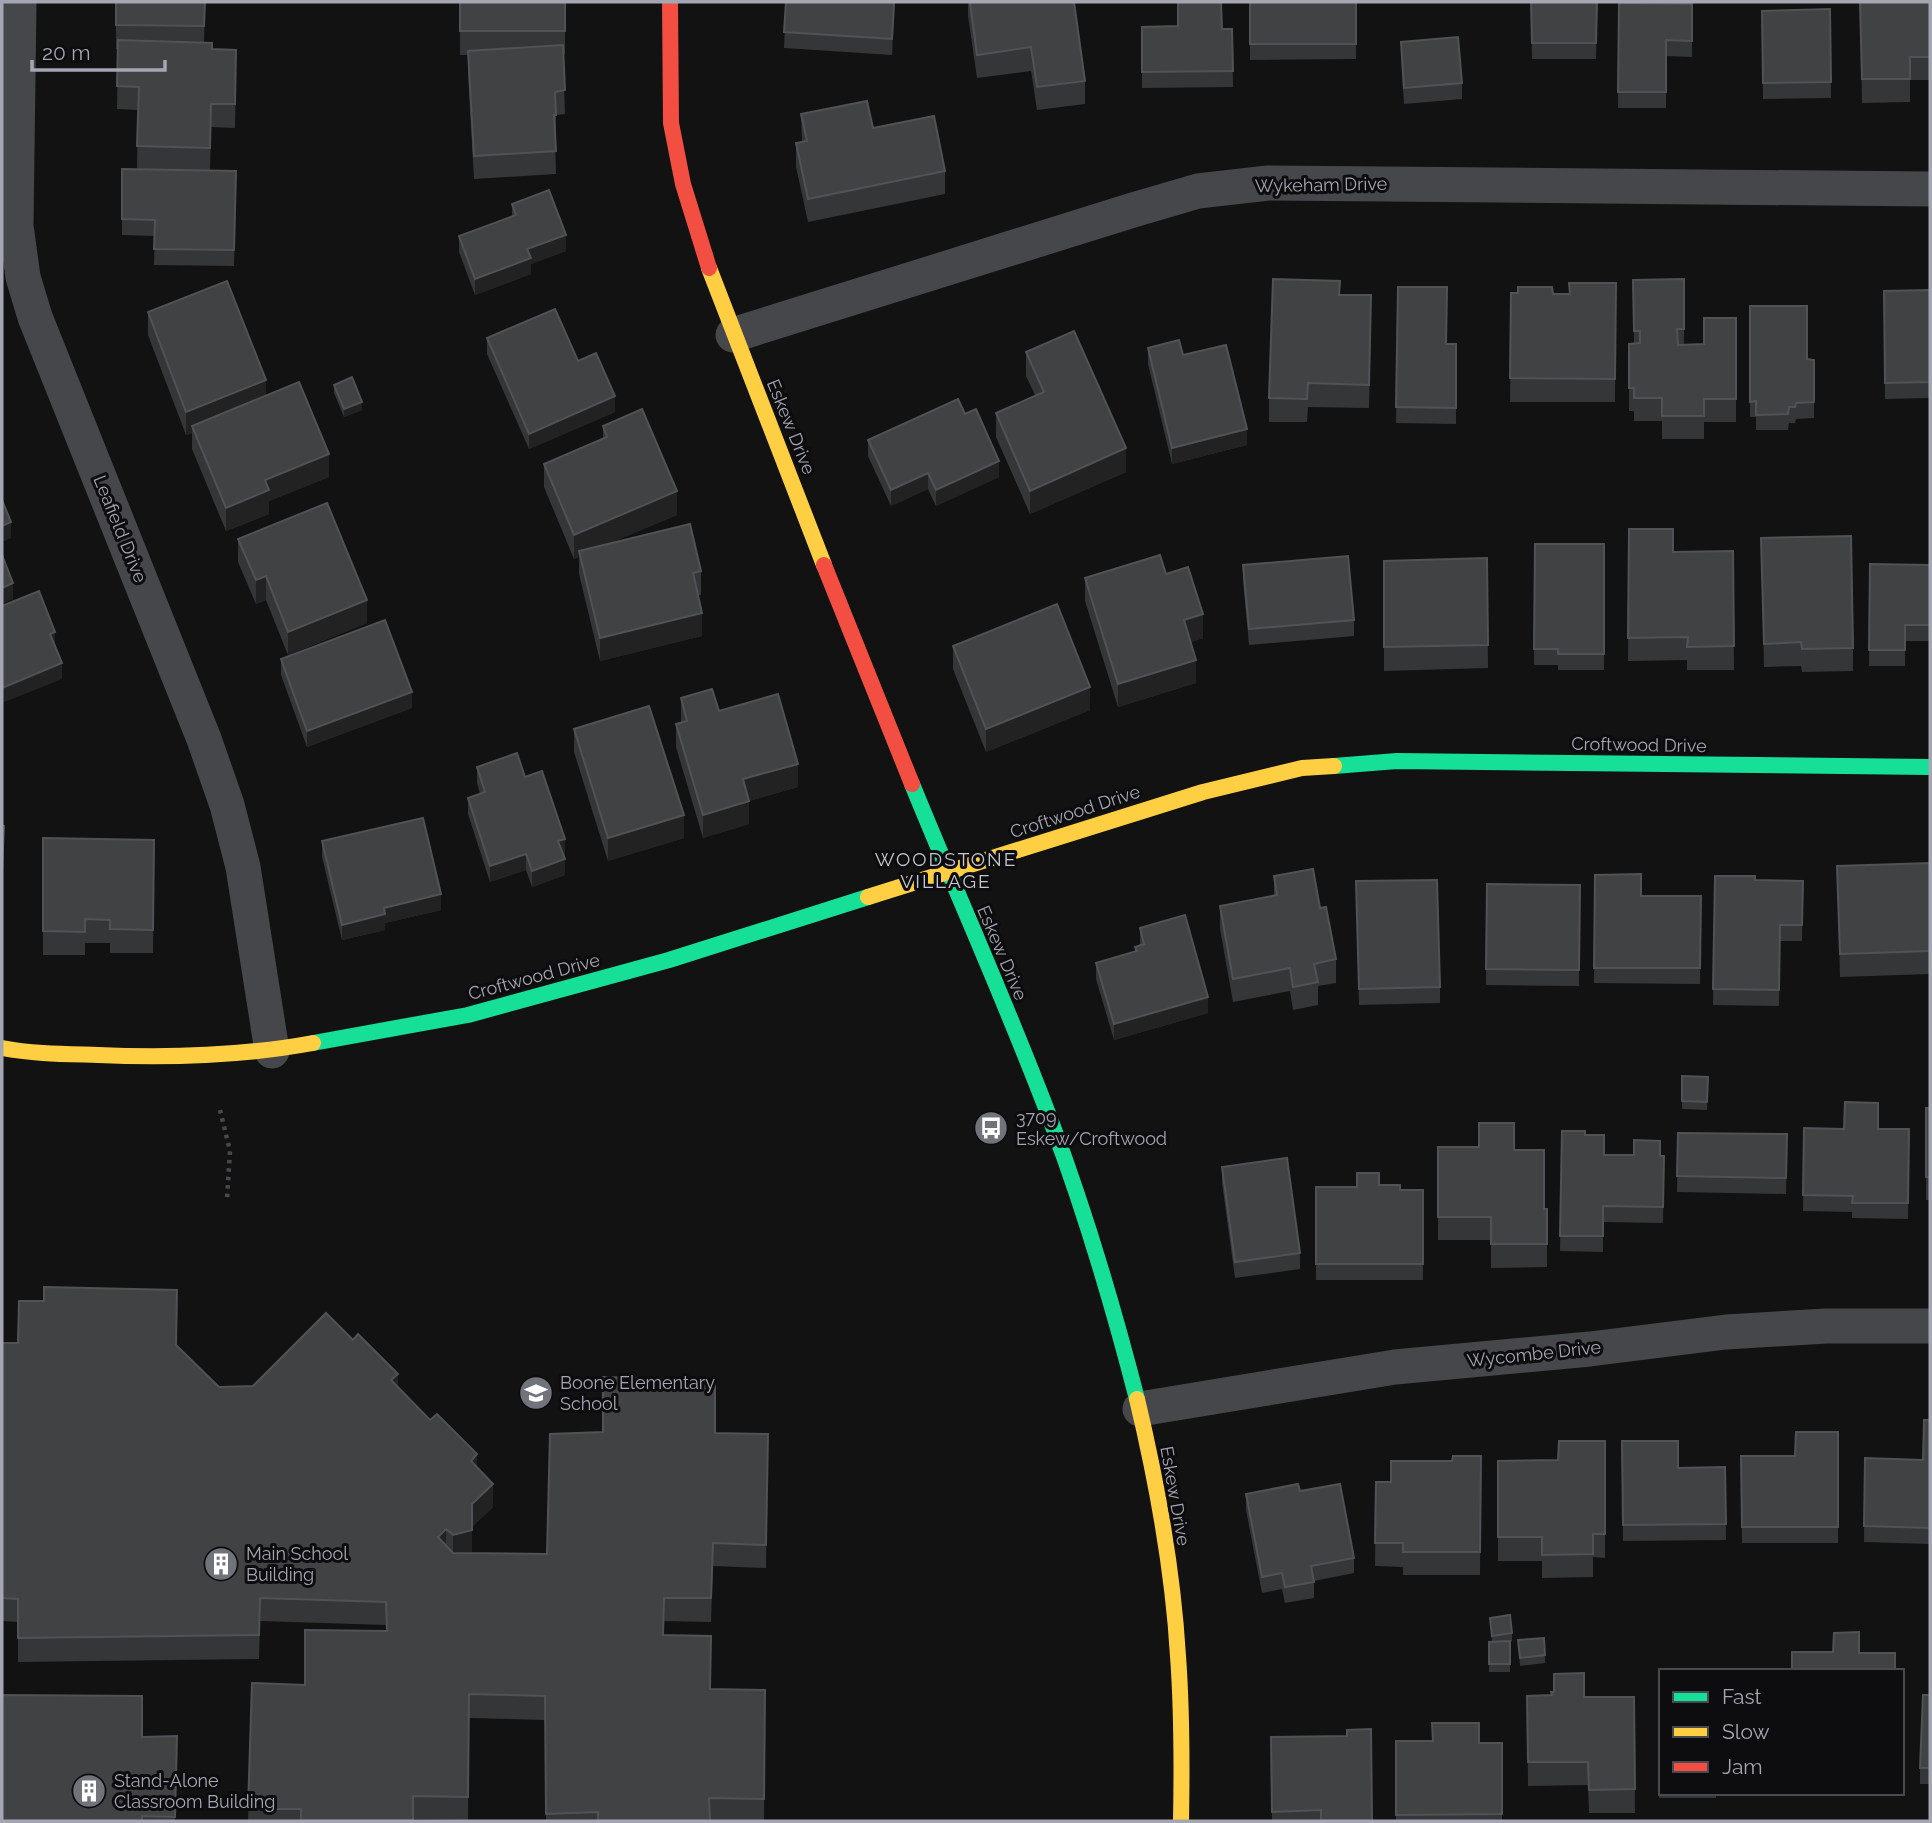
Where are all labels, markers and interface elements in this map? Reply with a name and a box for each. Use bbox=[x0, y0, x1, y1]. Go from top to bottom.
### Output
scale bar bbox=[32, 28, 164, 72]
text: 20 m bbox=[42, 40, 90, 65]
street label: Wykeham Drive bbox=[1255, 173, 1388, 196]
street label: Eskew Drive bbox=[763, 376, 820, 478]
street label: Leafield Drive bbox=[89, 472, 152, 586]
street label: Croftwood Drive bbox=[1571, 733, 1707, 756]
street label: Croftwood Drive bbox=[1007, 780, 1143, 842]
district label: WOODSTONE VILLAGE bbox=[875, 848, 1017, 892]
street label: Eskew Drive bbox=[973, 902, 1032, 1004]
street label: Croftwood Drive bbox=[466, 949, 602, 1004]
place label: 3709 Eskew/Croftwood bbox=[1016, 1107, 1167, 1149]
bus stop icon: 3709 Eskew/Croftwood bbox=[972, 1109, 1010, 1147]
street label: Wycombe Drive bbox=[1466, 1336, 1602, 1371]
place label: Boone Elementary School bbox=[560, 1372, 715, 1414]
school or university icon: Boone Elementary School bbox=[517, 1374, 555, 1412]
street label: Eskew Drive bbox=[1156, 1445, 1195, 1548]
place label: Main School Building bbox=[246, 1543, 348, 1585]
building icon: Main School Building bbox=[202, 1545, 240, 1583]
legend bbox=[1659, 1669, 1904, 1795]
text: Fast bbox=[1722, 1684, 1762, 1709]
text: Slow bbox=[1722, 1719, 1770, 1744]
text: Jam bbox=[1722, 1754, 1763, 1779]
place label: Stand-Alone Classroom Building bbox=[114, 1770, 275, 1812]
building icon: Stand-Alone Classroom Building bbox=[70, 1772, 108, 1810]

